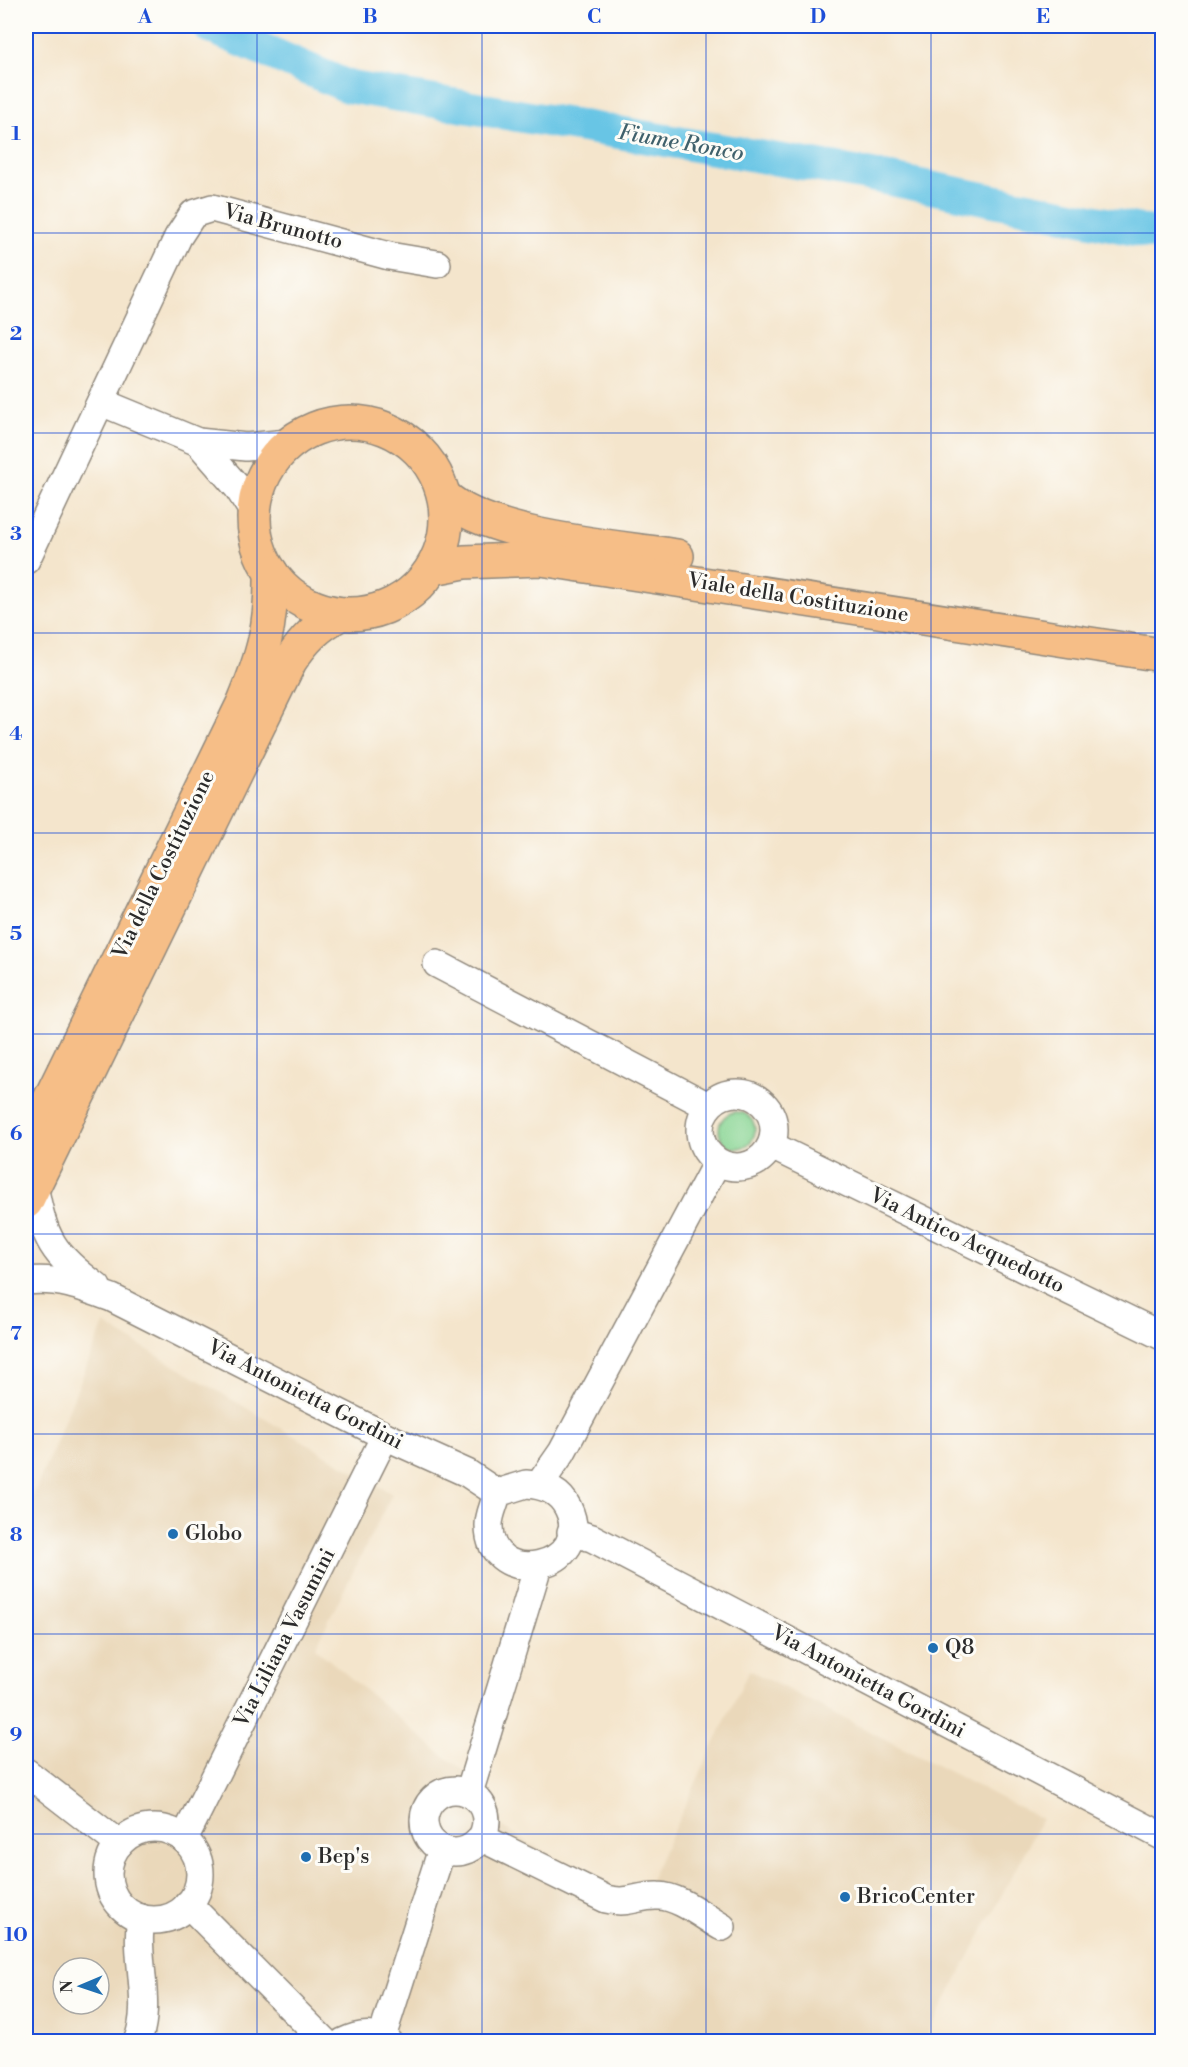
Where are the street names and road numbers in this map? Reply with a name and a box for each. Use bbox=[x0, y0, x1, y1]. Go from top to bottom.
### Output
street label: Via Brunotto bbox=[219, 198, 346, 255]
street label: Viale della Costituzione bbox=[685, 568, 910, 628]
street label: Via della Costituzione bbox=[107, 766, 221, 964]
street label: Via Antico Acquedotto bbox=[864, 1182, 1069, 1300]
street label: Via Antonietta Gordini bbox=[202, 1334, 407, 1456]
street label: Via Liliana Vasumini bbox=[228, 1544, 341, 1733]
street label: Via Antonietta Gordini bbox=[766, 1619, 970, 1744]

